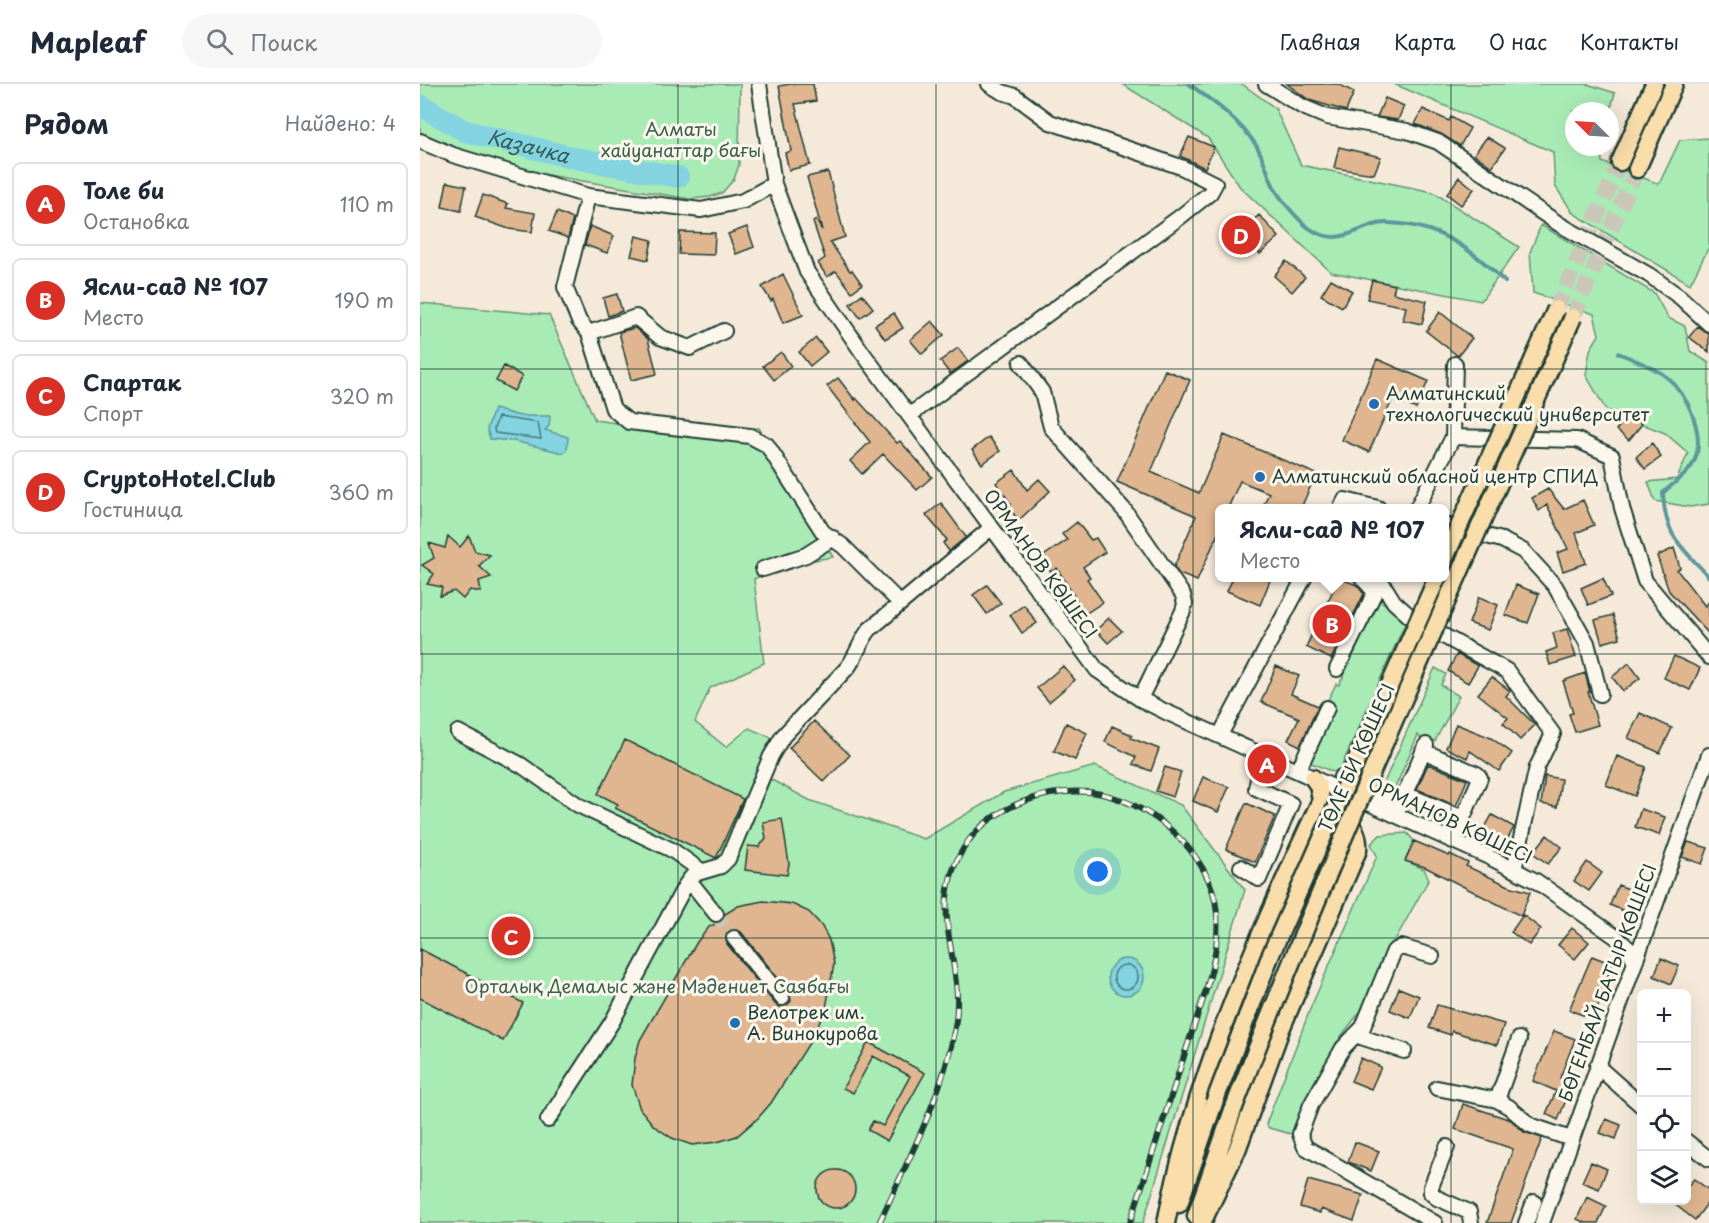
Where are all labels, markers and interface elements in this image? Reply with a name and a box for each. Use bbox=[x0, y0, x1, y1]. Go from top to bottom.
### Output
search box bbox=[182, 14, 602, 68]
text: Mapleaf bbox=[30, 20, 146, 63]
icon: search bbox=[203, 25, 236, 58]
text: Поиск bbox=[251, 25, 317, 58]
text: Главная bbox=[1280, 25, 1361, 57]
text: Карта bbox=[1394, 25, 1456, 57]
text: О нас bbox=[1489, 25, 1547, 57]
text: Контакты bbox=[1580, 25, 1679, 57]
north arrow bbox=[1565, 102, 1619, 156]
text: Рядом bbox=[24, 104, 109, 143]
text: Найдено: 4 bbox=[285, 108, 396, 138]
park label: Алматы хайуанаттар бағы bbox=[601, 115, 761, 163]
water label: Казачка bbox=[484, 121, 574, 171]
text: Толе би bbox=[83, 173, 165, 206]
text: A bbox=[38, 189, 53, 219]
text: 110 m bbox=[340, 189, 394, 219]
text: Остановка bbox=[83, 206, 189, 236]
pin: D bbox=[1222, 212, 1260, 258]
text: Ясли-сад № 107 bbox=[83, 269, 268, 302]
text: B bbox=[39, 285, 52, 315]
text: 190 m bbox=[335, 285, 394, 315]
text: Место bbox=[83, 302, 144, 332]
text: Спартак bbox=[83, 365, 181, 398]
place label: Алматинский технологический университет bbox=[1386, 379, 1650, 427]
text: C bbox=[38, 381, 53, 411]
text: 320 m bbox=[330, 381, 394, 411]
marker: Алматинский технологический университет bbox=[1367, 397, 1381, 411]
text: Спорт bbox=[83, 398, 143, 428]
text: CryptoHotel.Club bbox=[83, 461, 276, 494]
place label: Алматинский обласной центр СПИД bbox=[1272, 462, 1598, 489]
marker: Алматинский обласной центр СПИД bbox=[1253, 470, 1267, 484]
text: D bbox=[38, 477, 53, 507]
text: 360 m bbox=[328, 477, 394, 507]
street label: ОРМАНОВ КӨШЕСІ bbox=[978, 483, 1105, 643]
text: Гостиница bbox=[83, 494, 183, 524]
popup bbox=[1215, 504, 1449, 582]
text: Ясли-сад № 107 bbox=[1240, 512, 1424, 545]
text: Место bbox=[1240, 545, 1300, 575]
pin: B bbox=[1312, 602, 1352, 646]
street label: ТӨЛЕ БИ КӨШЕСІ bbox=[1311, 679, 1400, 836]
pin: A bbox=[1248, 742, 1286, 786]
street label: ОРМАНОВ КӨШЕСІ bbox=[1364, 770, 1537, 870]
your location bbox=[1083, 857, 1112, 886]
street label: БӨГЕНБАЙ БАТЫР КӨШЕСІ bbox=[1551, 860, 1662, 1105]
pin: C bbox=[492, 914, 530, 958]
park label: Орталық Демалыс және Мәдениет Саябағы bbox=[465, 972, 849, 999]
map controls bbox=[1637, 989, 1691, 1205]
button: + bbox=[1637, 989, 1691, 1043]
place label: Велотрек им. А. Винокурова bbox=[747, 998, 879, 1046]
marker: Велотрек им. А. Винокурова bbox=[728, 1016, 742, 1030]
button: − bbox=[1637, 1043, 1691, 1097]
button: locate bbox=[1637, 1097, 1691, 1151]
button: layers bbox=[1637, 1151, 1691, 1205]

